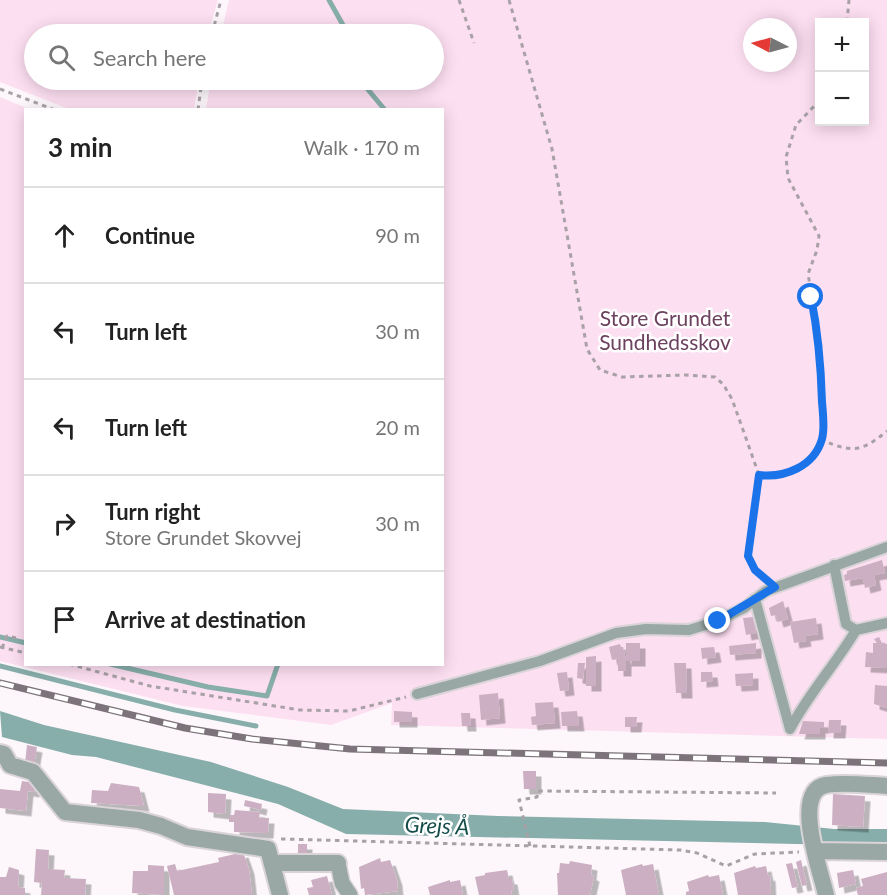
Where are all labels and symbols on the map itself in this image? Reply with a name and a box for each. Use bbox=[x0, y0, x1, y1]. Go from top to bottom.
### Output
north arrow bbox=[743, 18, 797, 72]
route start bbox=[797, 283, 823, 309]
park label: Store Grundet Sundhedsskov bbox=[599, 305, 731, 354]
route end bbox=[704, 607, 730, 633]
water label: Grejs Å bbox=[404, 810, 470, 840]

